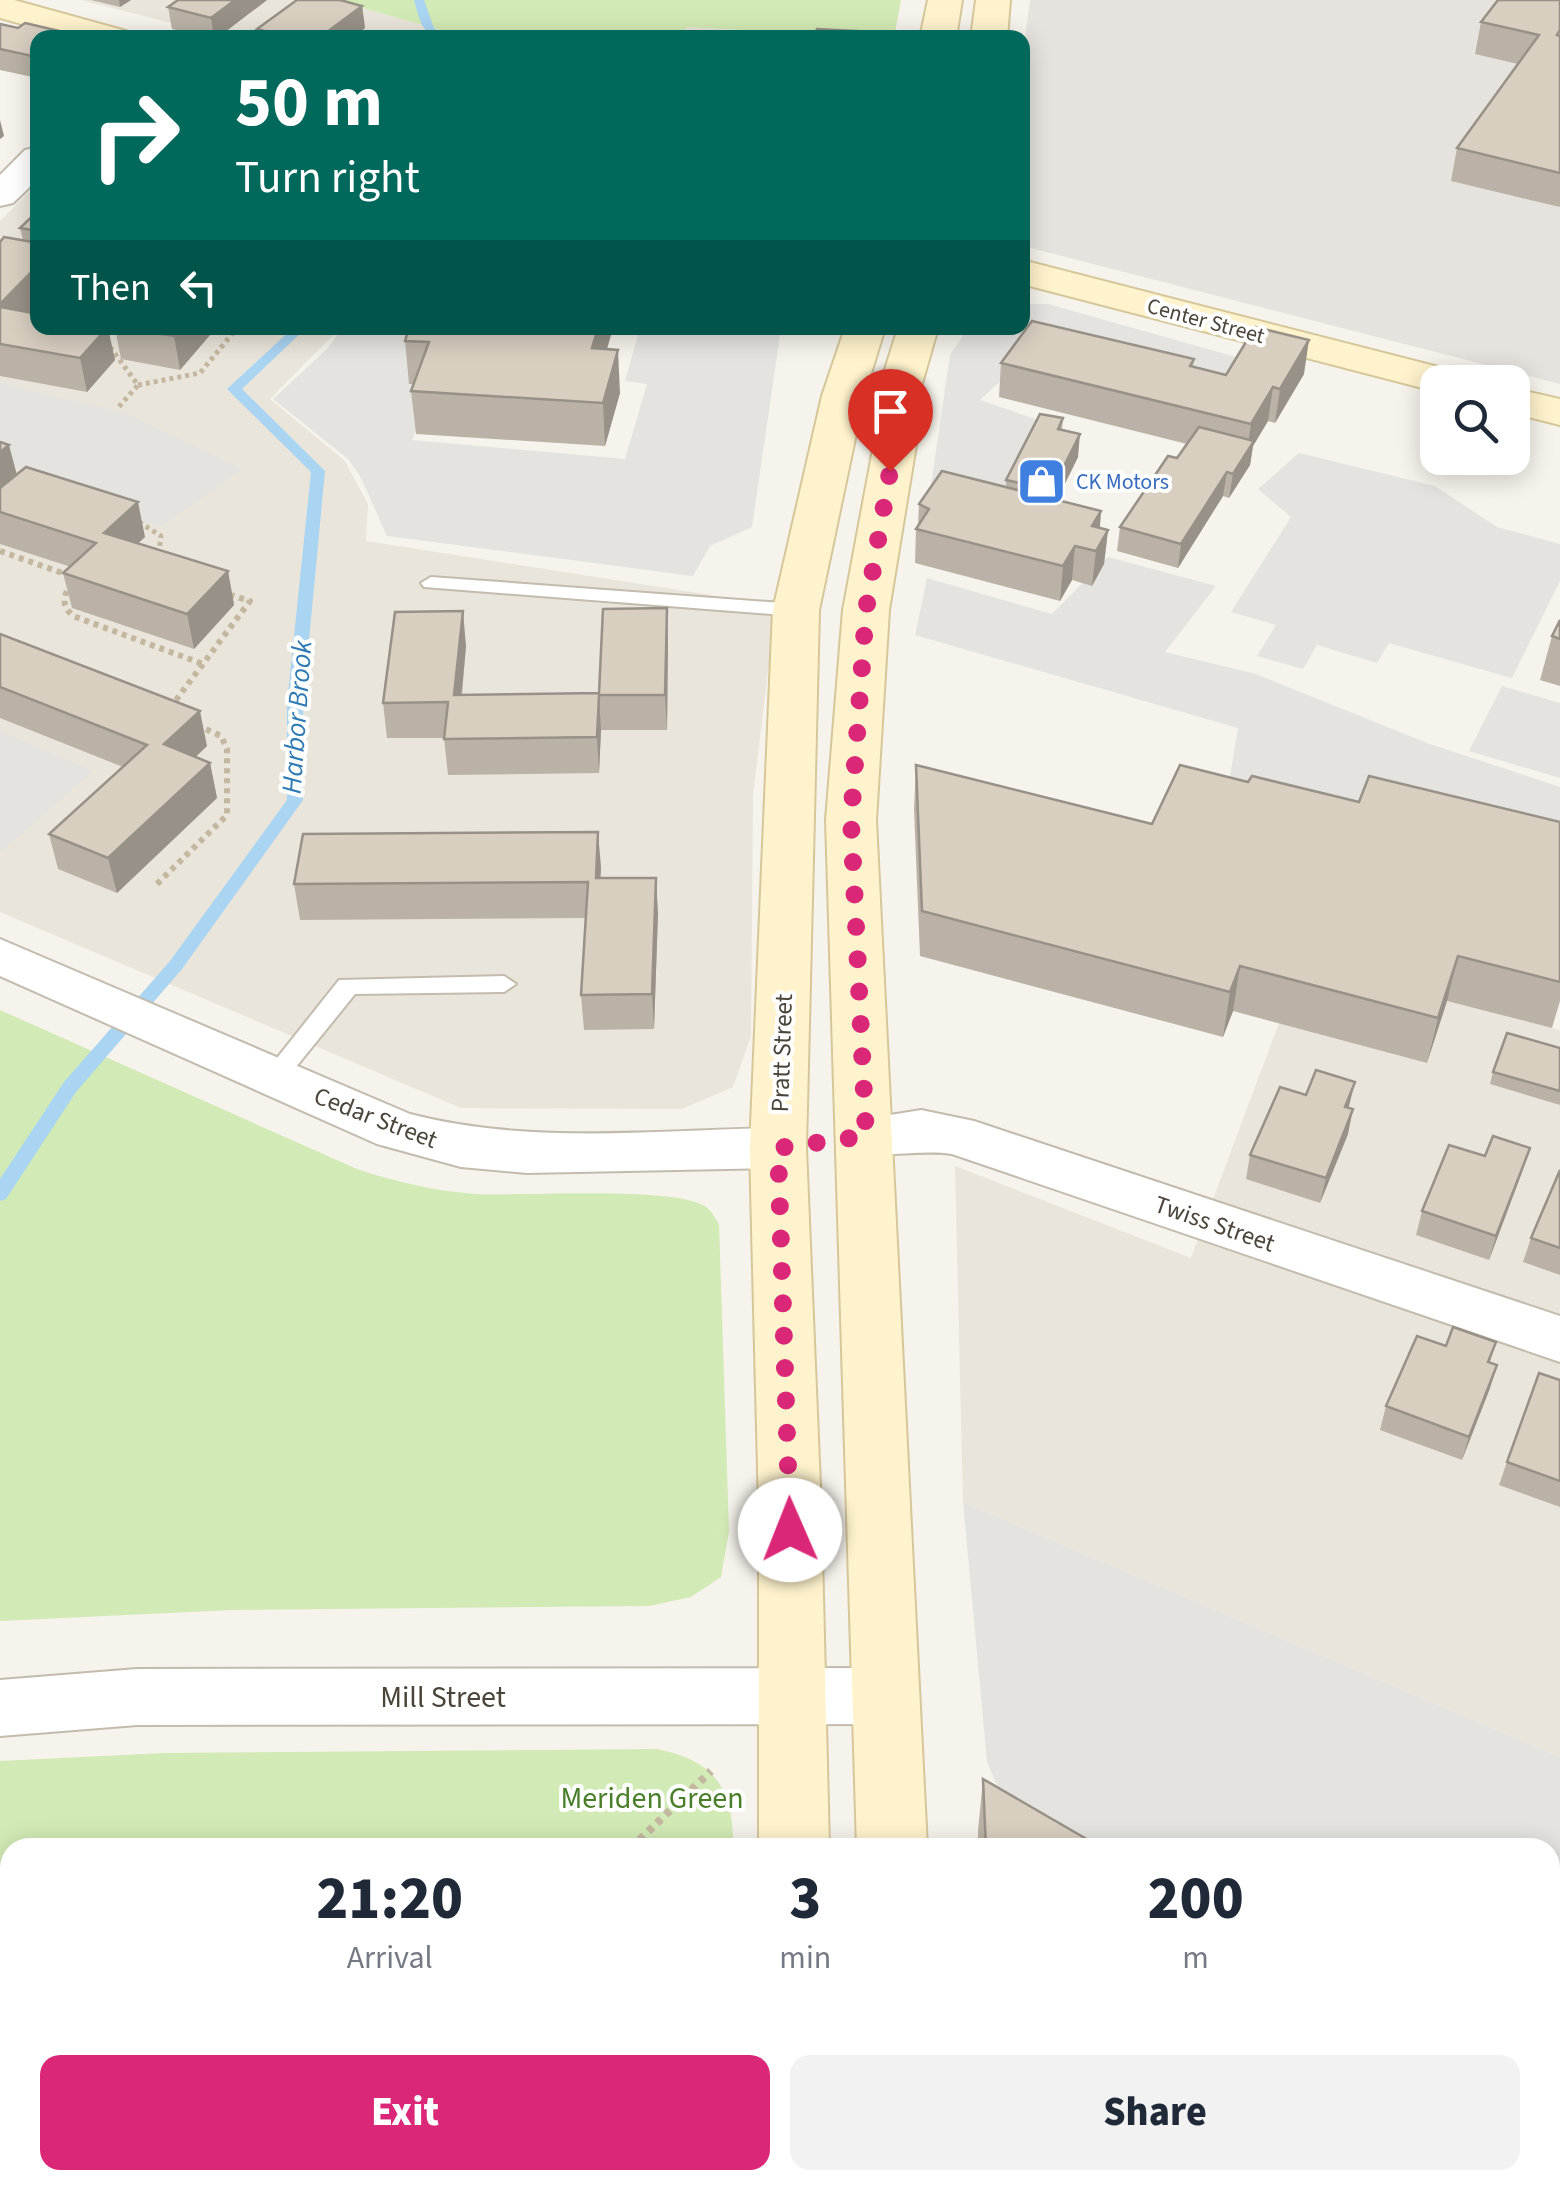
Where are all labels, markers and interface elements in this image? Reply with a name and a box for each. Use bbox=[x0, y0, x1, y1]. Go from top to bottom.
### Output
text: 50 m bbox=[235, 53, 383, 153]
icon: right bbox=[70, 70, 200, 200]
text: Turn right bbox=[235, 146, 420, 210]
icon: left bbox=[171, 260, 226, 315]
text: Then bbox=[70, 261, 151, 315]
street label: Center Street bbox=[1143, 290, 1269, 352]
map controls bbox=[1420, 365, 1530, 475]
button: search bbox=[1420, 365, 1530, 475]
pin bbox=[848, 369, 933, 472]
icon: arrive bbox=[863, 384, 918, 439]
shop icon: CK Motors bbox=[1015, 455, 1067, 507]
place label: CK Motors bbox=[1076, 466, 1169, 498]
water label: Harbor Brook bbox=[272, 638, 322, 795]
street label: Pratt Street bbox=[762, 993, 802, 1113]
street label: Cedar Street bbox=[309, 1078, 443, 1158]
street label: Twiss Street bbox=[1150, 1187, 1280, 1262]
position arrow bbox=[738, 1478, 842, 1582]
street label: Mill Street bbox=[380, 1676, 506, 1719]
park label: Meriden Green bbox=[560, 1777, 744, 1820]
text: 21:20 bbox=[316, 1857, 463, 1942]
text: 3 bbox=[789, 1857, 821, 1942]
text: 200 bbox=[1148, 1857, 1244, 1942]
text: Arrival bbox=[347, 1935, 433, 1981]
text: min bbox=[779, 1935, 831, 1981]
text: m bbox=[1182, 1935, 1209, 1981]
button: Exit bbox=[40, 2055, 770, 2170]
button: Share bbox=[790, 2055, 1520, 2170]

